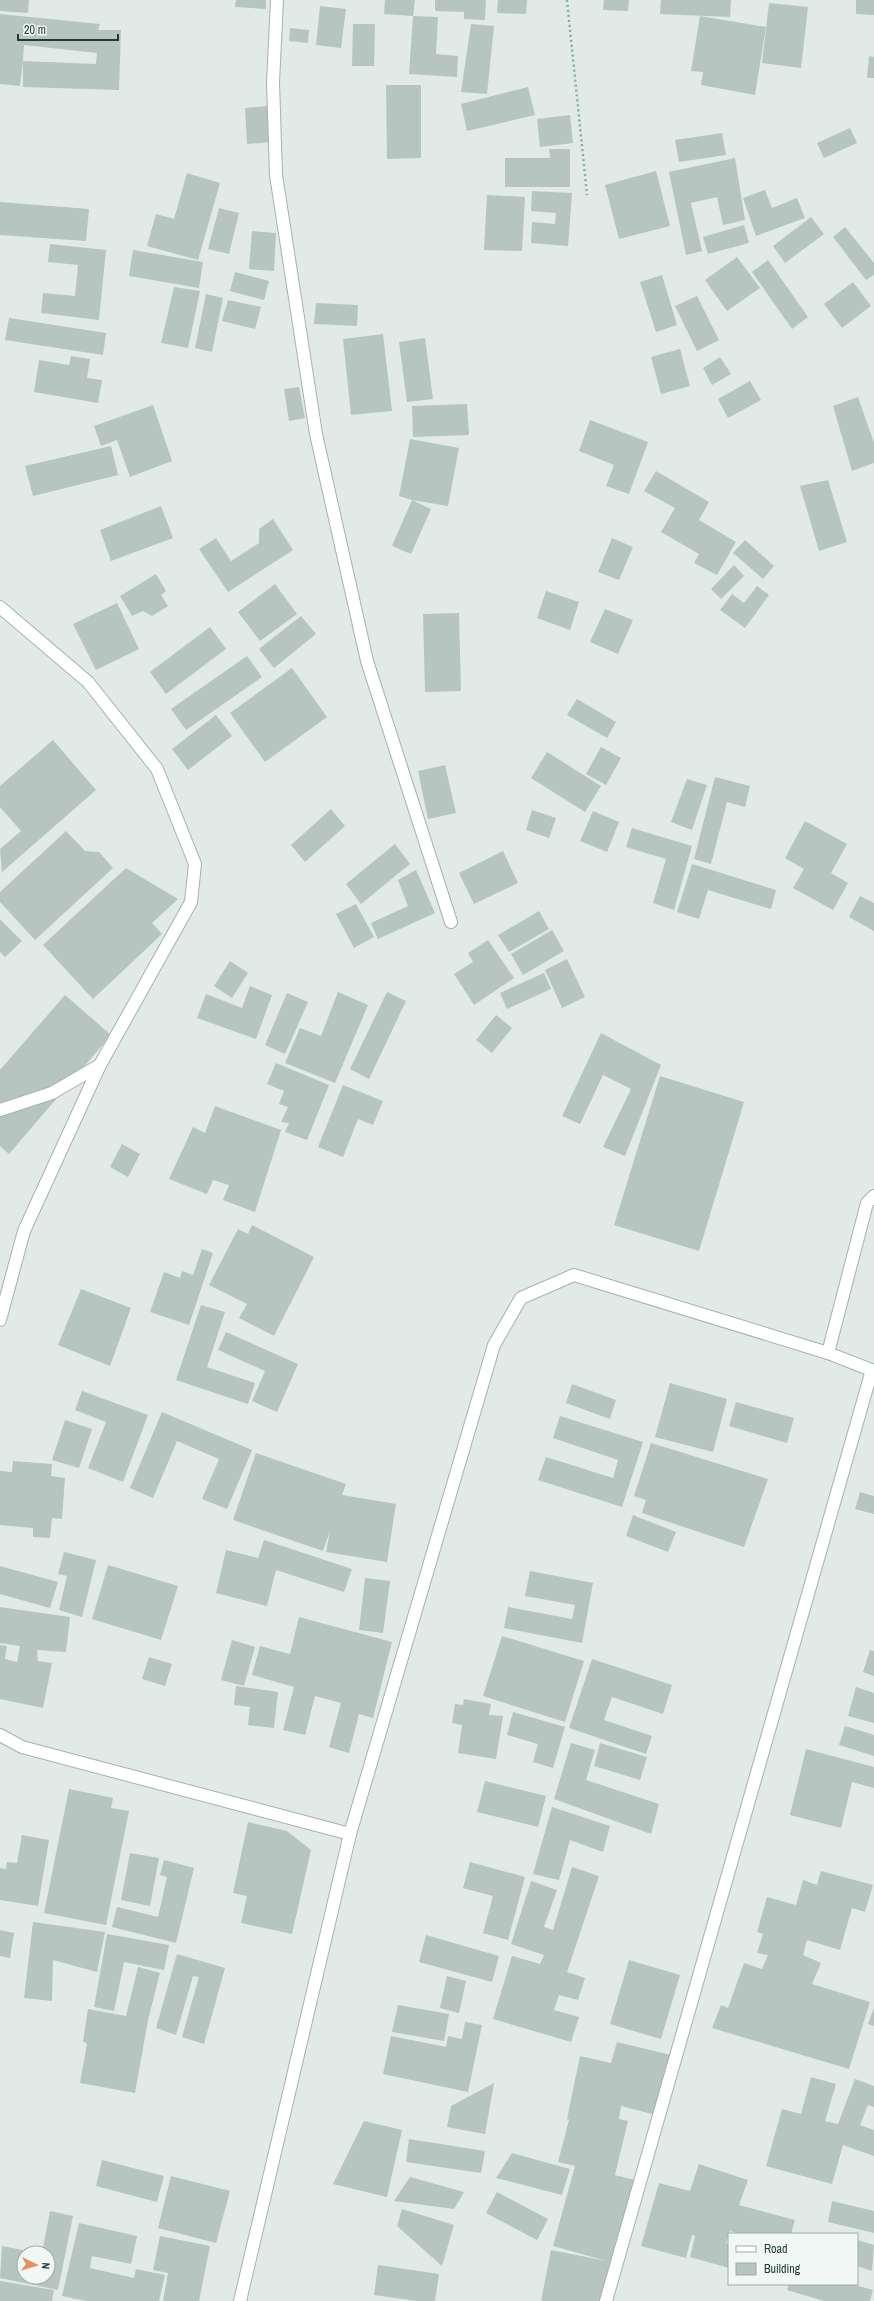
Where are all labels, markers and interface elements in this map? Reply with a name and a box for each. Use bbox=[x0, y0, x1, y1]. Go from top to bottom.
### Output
scale bar bbox=[18, 16, 118, 42]
text: 20 m bbox=[24, 22, 46, 38]
legend bbox=[728, 2233, 858, 2285]
text: Road bbox=[764, 2241, 788, 2257]
north arrow bbox=[16, 2245, 56, 2285]
text: Building bbox=[764, 2261, 801, 2277]
text: N bbox=[39, 2262, 53, 2270]

